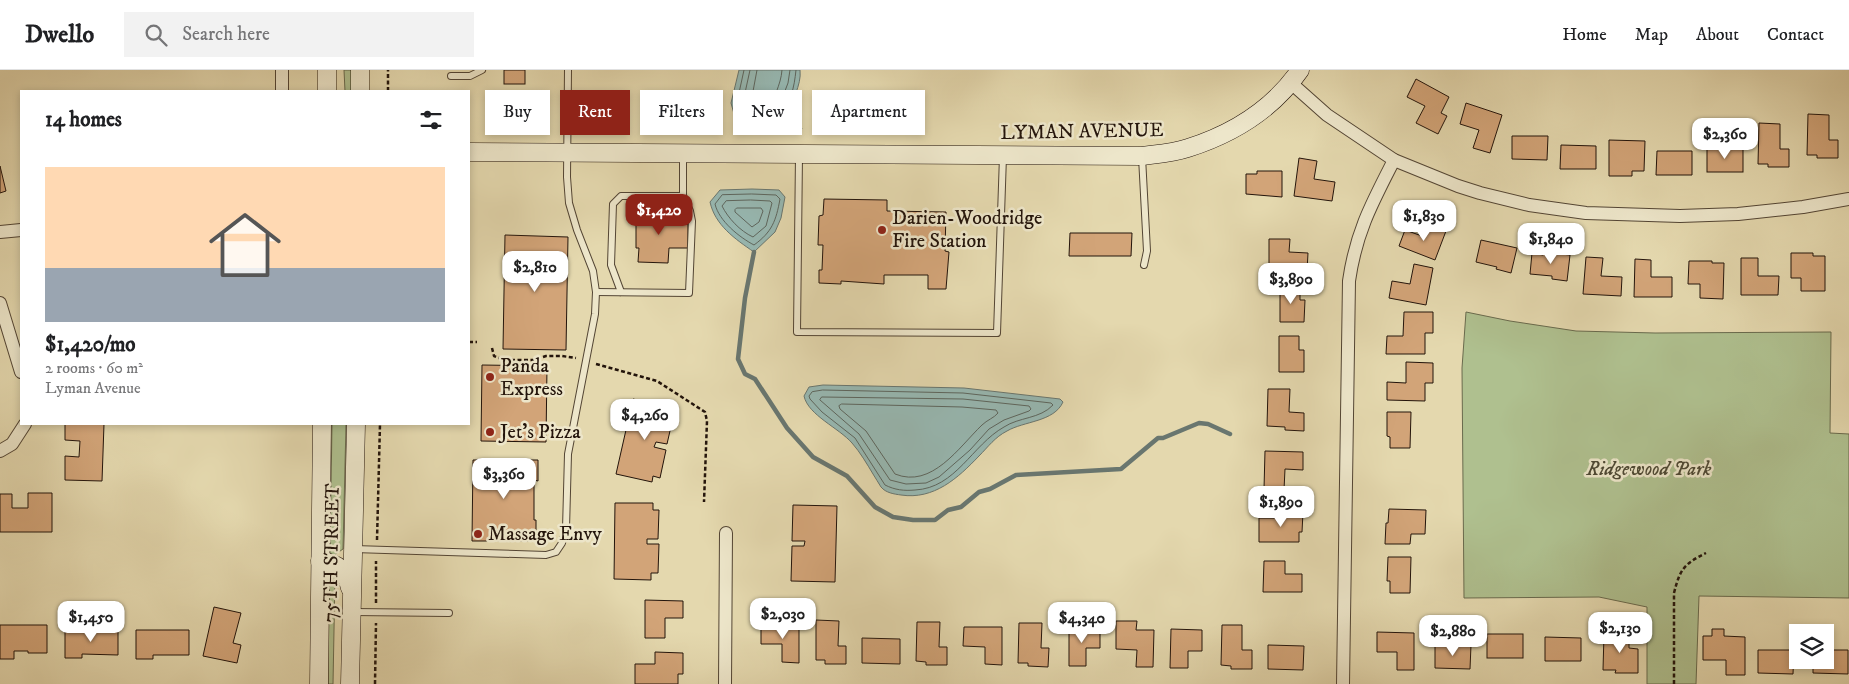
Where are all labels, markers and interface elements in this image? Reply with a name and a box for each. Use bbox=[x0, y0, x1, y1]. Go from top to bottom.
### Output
search box bbox=[124, 12, 474, 57]
text: Dwello bbox=[25, 20, 94, 50]
icon: search bbox=[142, 21, 170, 49]
text: Search here bbox=[182, 23, 270, 46]
text: Home bbox=[1562, 24, 1607, 46]
text: Map bbox=[1635, 24, 1668, 46]
text: About bbox=[1696, 24, 1739, 46]
text: Contact bbox=[1767, 24, 1824, 46]
chip: Buy bbox=[485, 90, 550, 135]
chip: Rent bbox=[560, 90, 630, 135]
chip: Filters bbox=[640, 90, 723, 135]
chip: New bbox=[733, 90, 802, 135]
chip: Apartment bbox=[812, 90, 925, 135]
icon: filters bbox=[417, 106, 445, 134]
text: 14 homes bbox=[45, 107, 122, 133]
street label: LYMAN AVENUE bbox=[1000, 118, 1164, 146]
pin: $2,360 bbox=[1684, 118, 1766, 160]
text: $2,360 bbox=[1703, 124, 1747, 144]
pin: $1,420 bbox=[618, 194, 700, 236]
icon: home bbox=[200, 200, 290, 290]
text: $1,420 bbox=[637, 200, 681, 220]
pin: $1,830 bbox=[1383, 200, 1465, 242]
place label: Darien-Woodridge Fire Station bbox=[892, 206, 1042, 254]
text: $1,830 bbox=[1403, 206, 1445, 226]
pin: $1,840 bbox=[1510, 222, 1592, 265]
marker: Darien-Woodridge Fire Station bbox=[876, 224, 888, 236]
text: $1,840 bbox=[1529, 229, 1573, 249]
pin: $2,810 bbox=[494, 250, 576, 293]
text: $2,810 bbox=[513, 257, 557, 277]
pin: $3,890 bbox=[1250, 262, 1332, 305]
text: $3,890 bbox=[1269, 269, 1313, 289]
text: $1,420/mo bbox=[45, 332, 136, 358]
place label: Panda Express bbox=[500, 354, 563, 402]
text: 2 rooms · 60 m² bbox=[45, 358, 143, 378]
marker: Panda Express bbox=[484, 371, 496, 383]
text: Lyman Avenue bbox=[45, 378, 141, 398]
pin: $4,260 bbox=[604, 398, 686, 441]
text: $4,260 bbox=[621, 405, 669, 425]
place label: Jet's Pizza bbox=[498, 420, 581, 445]
marker: Jet's Pizza bbox=[484, 426, 496, 438]
park label: Ridgewood Park bbox=[1586, 457, 1712, 482]
pin: $3,360 bbox=[463, 458, 545, 500]
text: $3,360 bbox=[483, 464, 525, 484]
street label: 75TH STREET bbox=[318, 483, 346, 623]
pin: $1,890 bbox=[1240, 486, 1322, 528]
text: $1,890 bbox=[1259, 492, 1303, 512]
place label: Massage Envy bbox=[488, 522, 602, 547]
marker: Massage Envy bbox=[472, 528, 484, 540]
pin: $2,030 bbox=[742, 598, 824, 640]
pin: $1,450 bbox=[50, 600, 132, 643]
pin: $4,340 bbox=[1041, 602, 1123, 644]
text: $2,030 bbox=[761, 604, 805, 624]
text: $1,450 bbox=[69, 607, 113, 627]
text: $4,340 bbox=[1059, 608, 1105, 628]
pin: $2,130 bbox=[1579, 612, 1661, 654]
pin: $2,880 bbox=[1412, 614, 1494, 657]
text: $2,130 bbox=[1599, 618, 1641, 638]
text: $2,880 bbox=[1430, 621, 1476, 641]
map controls bbox=[1789, 624, 1834, 669]
button: layers bbox=[1789, 624, 1834, 669]

